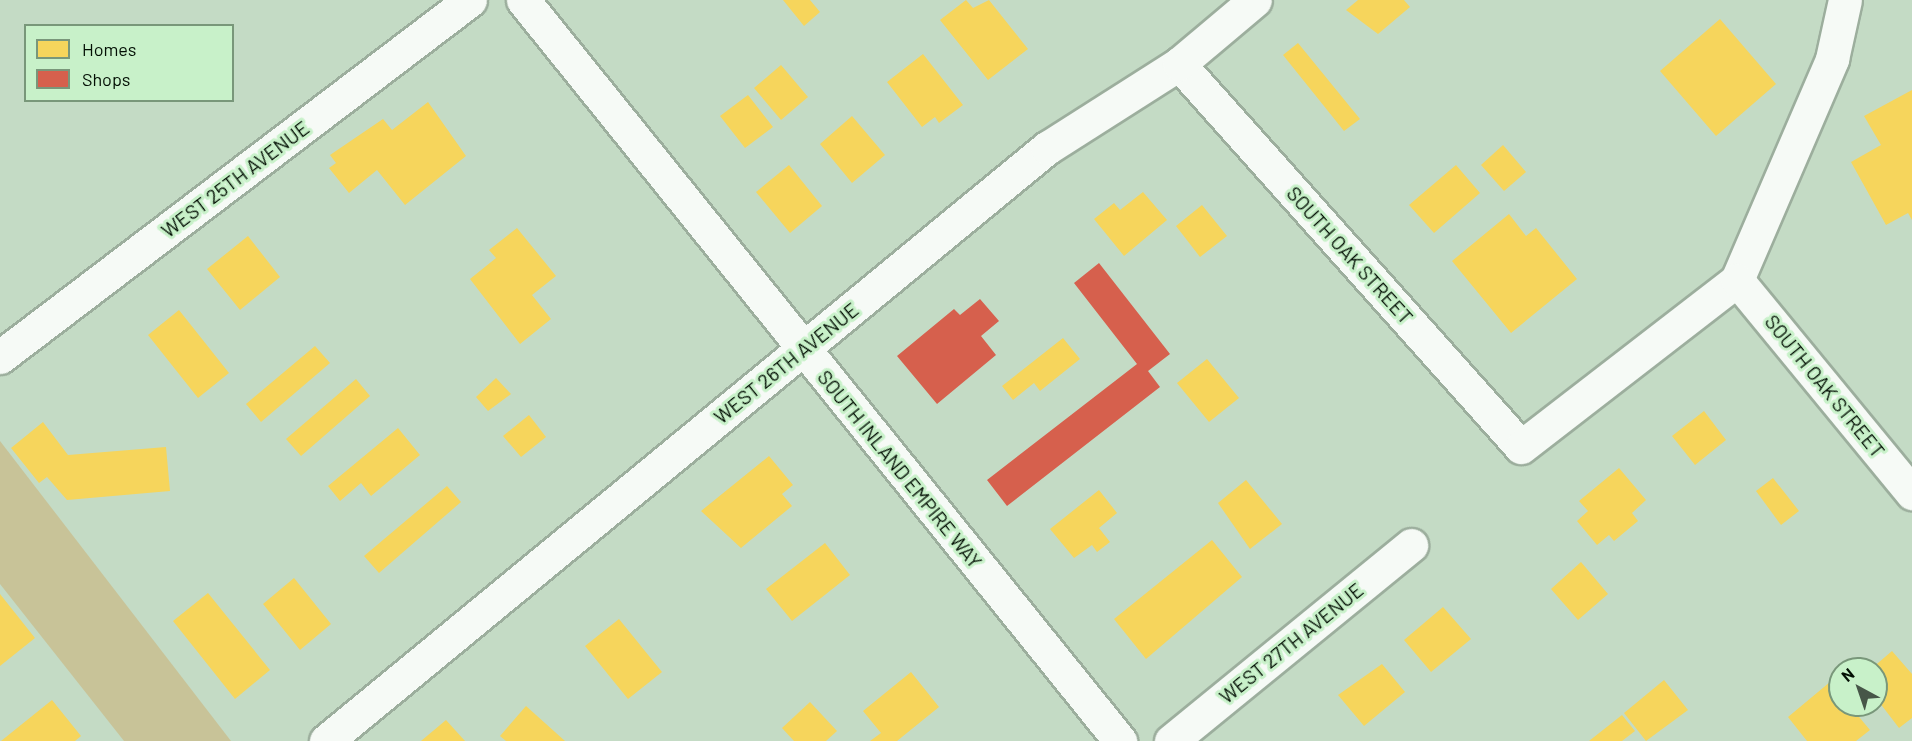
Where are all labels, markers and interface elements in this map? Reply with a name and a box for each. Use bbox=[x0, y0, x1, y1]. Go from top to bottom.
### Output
legend bbox=[24, 24, 234, 102]
text: Homes bbox=[82, 38, 136, 60]
text: Shops bbox=[82, 68, 131, 90]
street label: WEST 25TH AVENUE bbox=[156, 116, 314, 242]
street label: SOUTH OAK STREET bbox=[1282, 181, 1418, 329]
street label: WEST 26TH AVENUE bbox=[709, 297, 863, 429]
street label: SOUTH OAK STREET bbox=[1760, 310, 1890, 462]
street label: SOUTH INLAND EMPIRE WAY bbox=[813, 365, 987, 573]
street label: WEST 27TH AVENUE bbox=[1214, 578, 1368, 708]
north arrow bbox=[1828, 657, 1888, 717]
text: N bbox=[1837, 664, 1858, 685]

